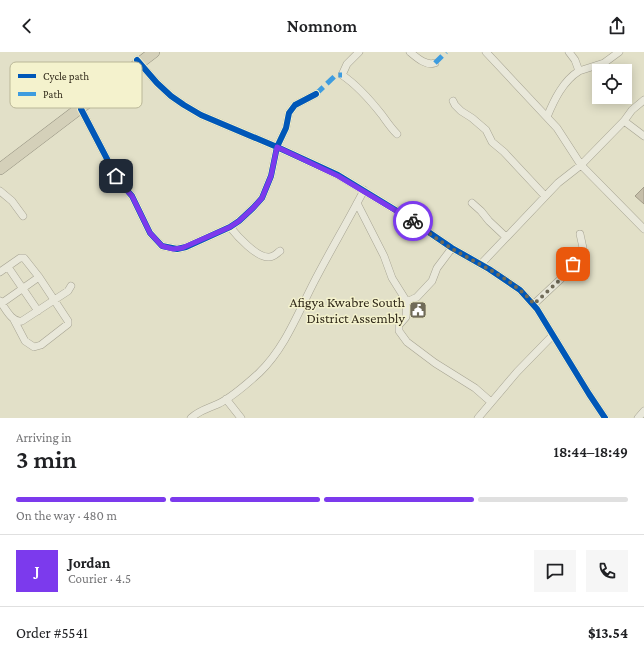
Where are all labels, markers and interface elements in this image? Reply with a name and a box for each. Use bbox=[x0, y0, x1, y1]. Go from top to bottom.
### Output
icon: back bbox=[16, 15, 38, 37]
icon: share bbox=[606, 15, 628, 37]
text: Nomnom bbox=[287, 16, 357, 36]
legend bbox=[10, 62, 142, 108]
map controls bbox=[592, 64, 632, 104]
button: locate bbox=[592, 64, 632, 104]
text: Cycle path bbox=[43, 70, 89, 83]
text: Path bbox=[43, 88, 63, 100]
pin bbox=[99, 159, 133, 193]
icon: home bbox=[105, 165, 127, 187]
courier bbox=[393, 201, 433, 241]
icon: bike bbox=[402, 210, 424, 232]
pin bbox=[556, 247, 590, 281]
icon: bag bbox=[562, 253, 584, 275]
place label: Afigya Kwabre South District Assembly bbox=[289, 294, 406, 326]
public building icon: Afigya Kwabre South District Assembly bbox=[408, 300, 428, 320]
text: Arriving in bbox=[16, 430, 72, 445]
text: 18:44–18:49 bbox=[554, 444, 628, 460]
text: 3 min bbox=[16, 445, 77, 474]
text: On the way · 480 m bbox=[16, 508, 117, 523]
button: chat bbox=[534, 550, 576, 592]
button: phone bbox=[586, 550, 628, 592]
text: Jordan bbox=[68, 555, 110, 571]
text: J bbox=[34, 563, 40, 579]
text: Courier · 4.5 bbox=[68, 571, 131, 586]
text: Order #5541 bbox=[16, 625, 88, 641]
text: $13.54 bbox=[588, 625, 628, 641]

